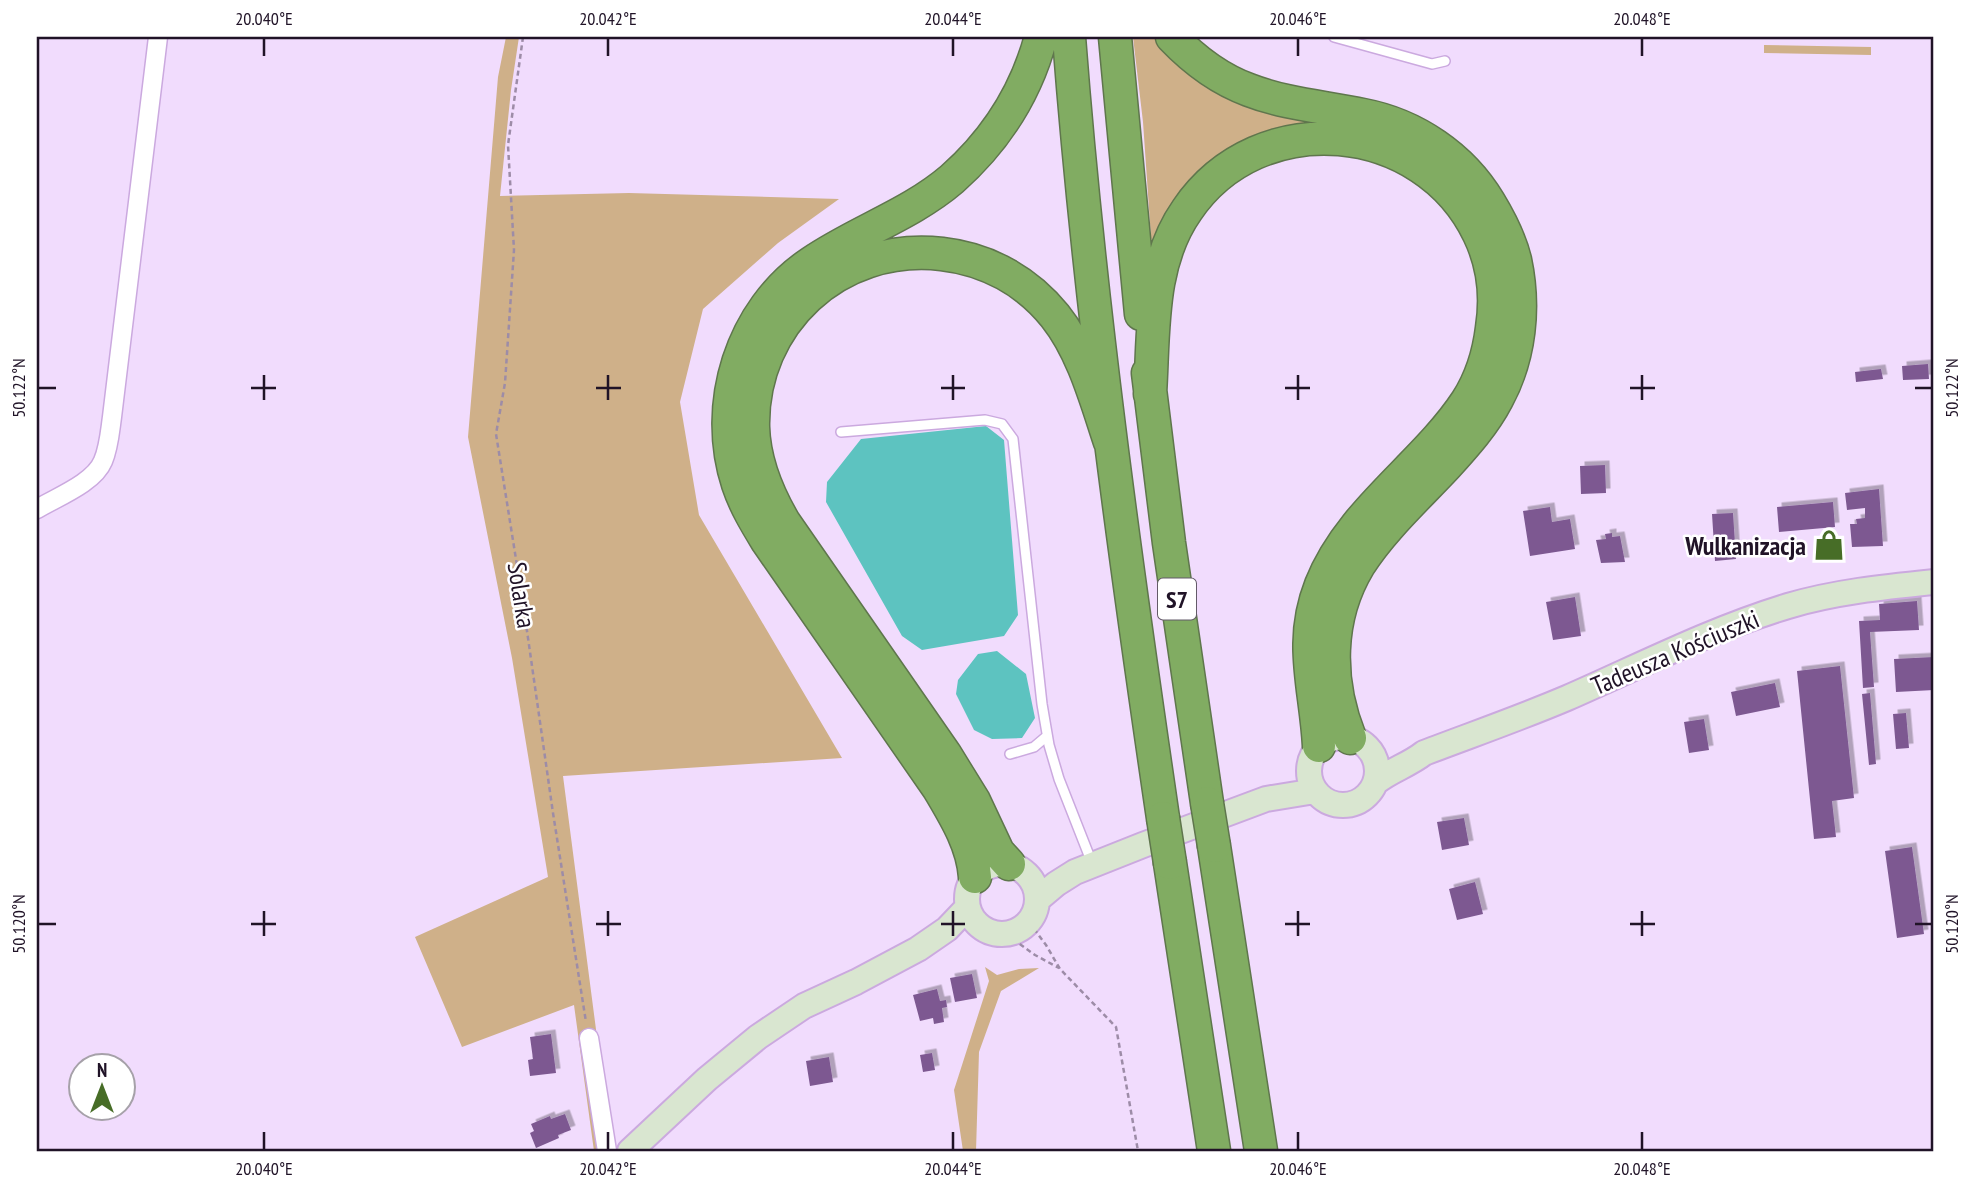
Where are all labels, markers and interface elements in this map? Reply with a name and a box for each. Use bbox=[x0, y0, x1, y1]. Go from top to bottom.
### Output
text: 20.040°E bbox=[235, 7, 293, 30]
text: 20.042°E bbox=[579, 7, 637, 30]
text: 20.044°E bbox=[924, 7, 982, 30]
text: 20.046°E bbox=[1269, 7, 1327, 30]
text: 20.048°E bbox=[1613, 7, 1671, 30]
text: 50.122°N bbox=[7, 358, 30, 418]
text: 50.122°N bbox=[1940, 358, 1963, 418]
shop icon: Wulkanizacja bbox=[1812, 528, 1846, 562]
place label: Wulkanizacja bbox=[1684, 529, 1806, 562]
street label: Solarka bbox=[501, 560, 543, 630]
road number: S7 bbox=[1158, 578, 1196, 620]
street label: Tadeusza Kościuszki bbox=[1586, 602, 1764, 702]
text: 50.120°N bbox=[7, 894, 30, 954]
text: 50.120°N bbox=[1940, 894, 1963, 954]
north arrow bbox=[66, 1052, 136, 1122]
text: N bbox=[97, 1058, 107, 1082]
text: 20.040°E bbox=[235, 1157, 293, 1180]
text: 20.042°E bbox=[579, 1157, 637, 1180]
text: 20.044°E bbox=[924, 1157, 982, 1180]
text: 20.046°E bbox=[1269, 1157, 1327, 1180]
text: 20.048°E bbox=[1613, 1157, 1671, 1180]

